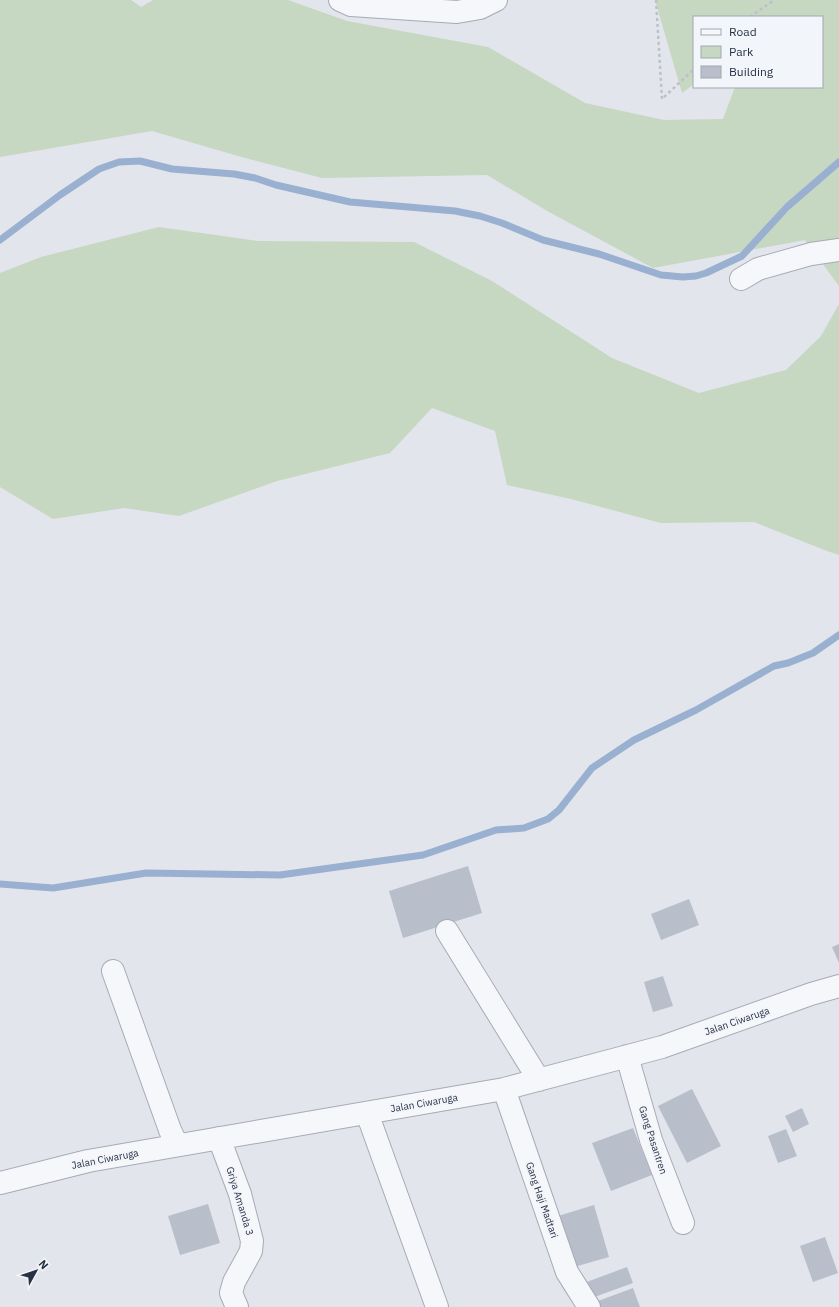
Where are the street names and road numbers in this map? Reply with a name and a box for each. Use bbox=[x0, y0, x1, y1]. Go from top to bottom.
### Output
street label: Jalan Ciwaruga bbox=[703, 1004, 772, 1038]
street label: Jalan Ciwaruga bbox=[389, 1091, 459, 1115]
street label: Gang Pasantren bbox=[636, 1104, 670, 1176]
street label: Jalan Ciwaruga bbox=[70, 1146, 140, 1172]
street label: Gang Haji Madtari bbox=[523, 1160, 561, 1240]
street label: Griya Amanda 3 bbox=[223, 1165, 257, 1237]

